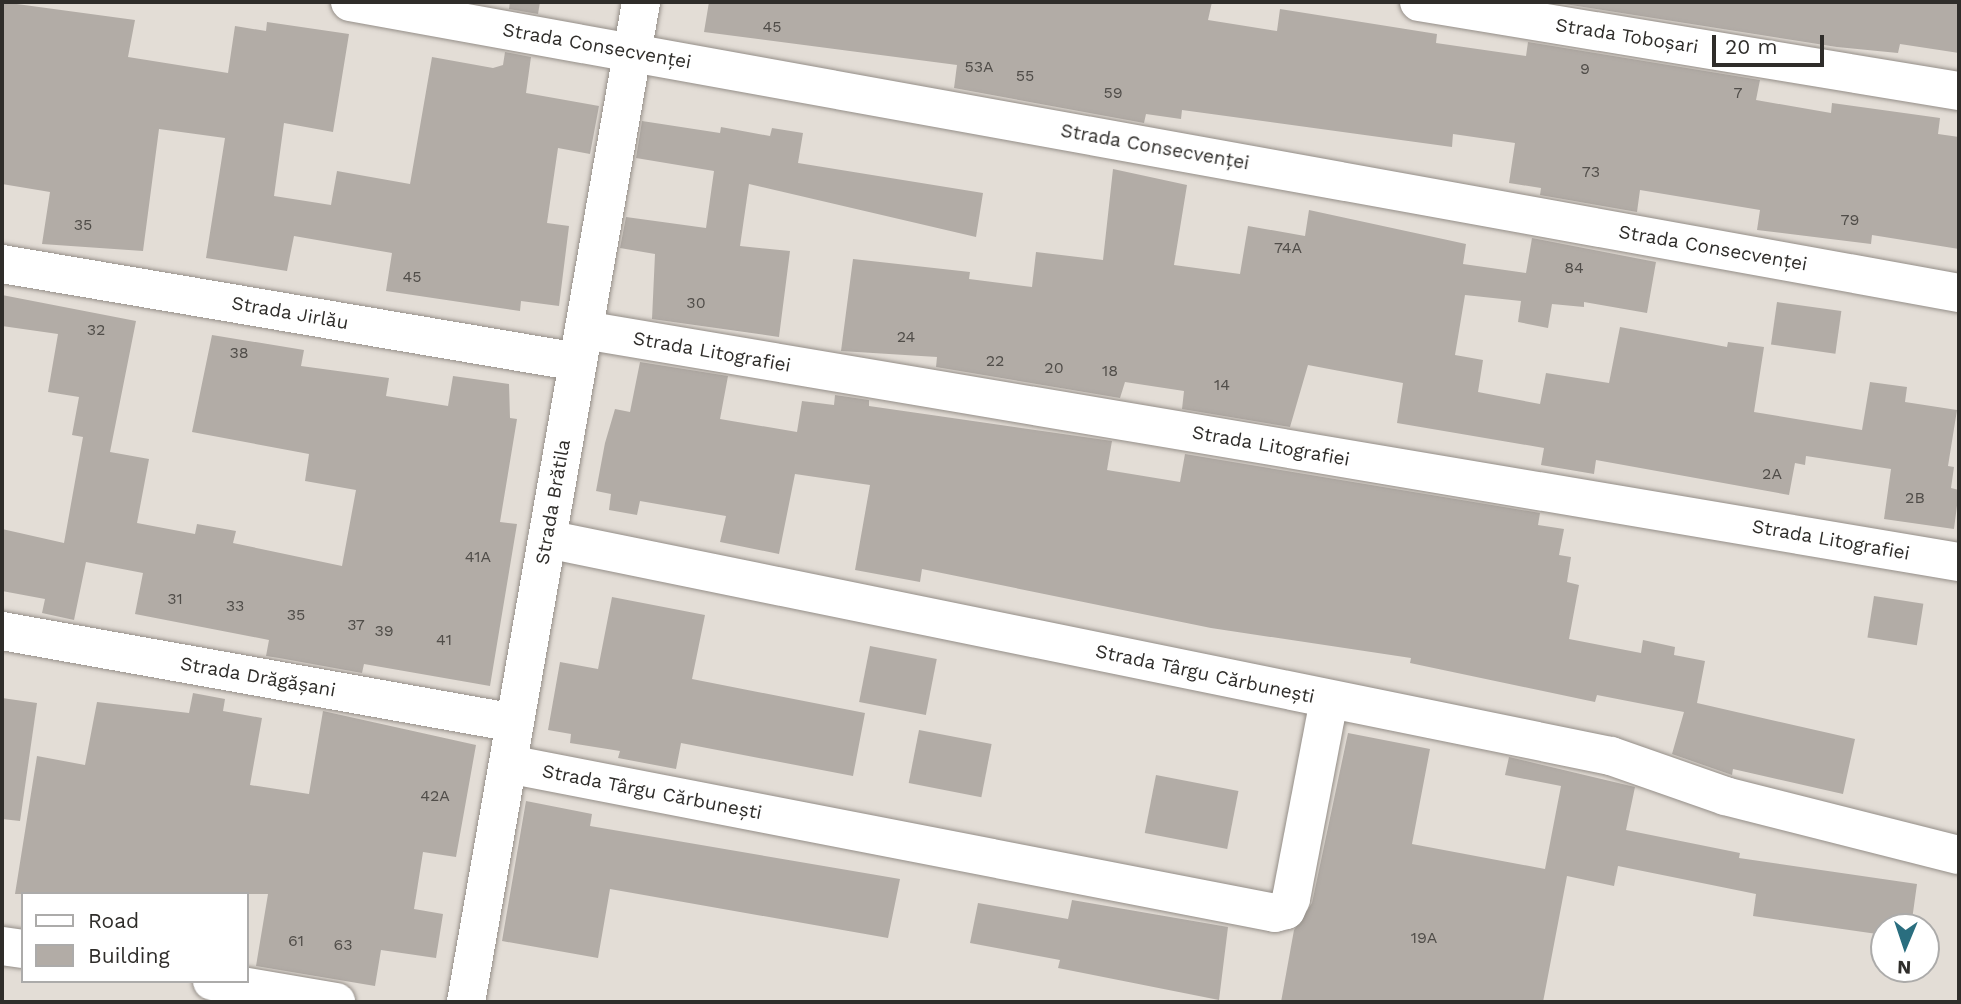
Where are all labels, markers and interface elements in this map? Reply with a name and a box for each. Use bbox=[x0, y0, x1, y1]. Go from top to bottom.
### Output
street label: Strada Toboșari bbox=[1554, 13, 1700, 59]
house number: 45 bbox=[762, 17, 782, 37]
street label: Strada Consecvenței bbox=[501, 18, 693, 74]
scale bar bbox=[1716, 21, 1828, 65]
text: 20 m bbox=[1725, 34, 1777, 59]
house number: 53A bbox=[964, 57, 994, 77]
house number: 9 bbox=[1580, 59, 1590, 79]
house number: 55 bbox=[1016, 66, 1034, 86]
house number: 59 bbox=[1103, 83, 1123, 103]
house number: 7 bbox=[1734, 83, 1742, 103]
street label: Strada Consecvenței bbox=[1059, 119, 1251, 175]
house number: 73 bbox=[1582, 162, 1600, 182]
house number: 79 bbox=[1841, 210, 1859, 230]
house number: 35 bbox=[74, 215, 92, 235]
street label: Strada Consecvenței bbox=[1617, 220, 1809, 276]
house number: 74A bbox=[1274, 238, 1302, 258]
house number: 84 bbox=[1564, 258, 1584, 278]
house number: 45 bbox=[402, 267, 422, 287]
street label: Strada Jirlău bbox=[229, 291, 351, 335]
house number: 30 bbox=[686, 293, 706, 313]
house number: 32 bbox=[87, 320, 105, 340]
street label: Strada Litografiei bbox=[631, 327, 793, 377]
house number: 24 bbox=[897, 327, 915, 347]
house number: 38 bbox=[229, 343, 249, 363]
house number: 22 bbox=[986, 351, 1004, 371]
house number: 20 bbox=[1044, 358, 1064, 378]
house number: 18 bbox=[1102, 361, 1118, 381]
house number: 14 bbox=[1214, 375, 1230, 395]
street label: Strada Litografiei bbox=[1190, 421, 1352, 471]
street label: Strada Brătila bbox=[531, 437, 575, 567]
house number: 2A bbox=[1762, 464, 1782, 484]
house number: 2B bbox=[1905, 488, 1925, 508]
street label: Strada Litografiei bbox=[1750, 515, 1912, 565]
house number: 41A bbox=[465, 547, 491, 567]
house number: 31 bbox=[167, 589, 183, 609]
house number: 33 bbox=[226, 596, 244, 616]
house number: 35 bbox=[287, 605, 305, 625]
house number: 37 bbox=[347, 615, 365, 635]
house number: 39 bbox=[374, 621, 394, 641]
house number: 41 bbox=[436, 630, 452, 650]
street label: Strada Târgu Cărbunești bbox=[1093, 640, 1317, 708]
street label: Strada Drăgășani bbox=[178, 652, 338, 702]
street label: Strada Târgu Cărbunești bbox=[540, 759, 764, 825]
house number: 42A bbox=[420, 786, 450, 806]
legend bbox=[21, 892, 248, 983]
text: Road bbox=[88, 908, 139, 933]
north arrow bbox=[1870, 913, 1940, 983]
house number: 19A bbox=[1411, 928, 1437, 948]
house number: 61 bbox=[288, 931, 304, 951]
house number: 63 bbox=[333, 935, 353, 955]
text: Building bbox=[88, 943, 170, 968]
text: N bbox=[1897, 956, 1912, 979]

